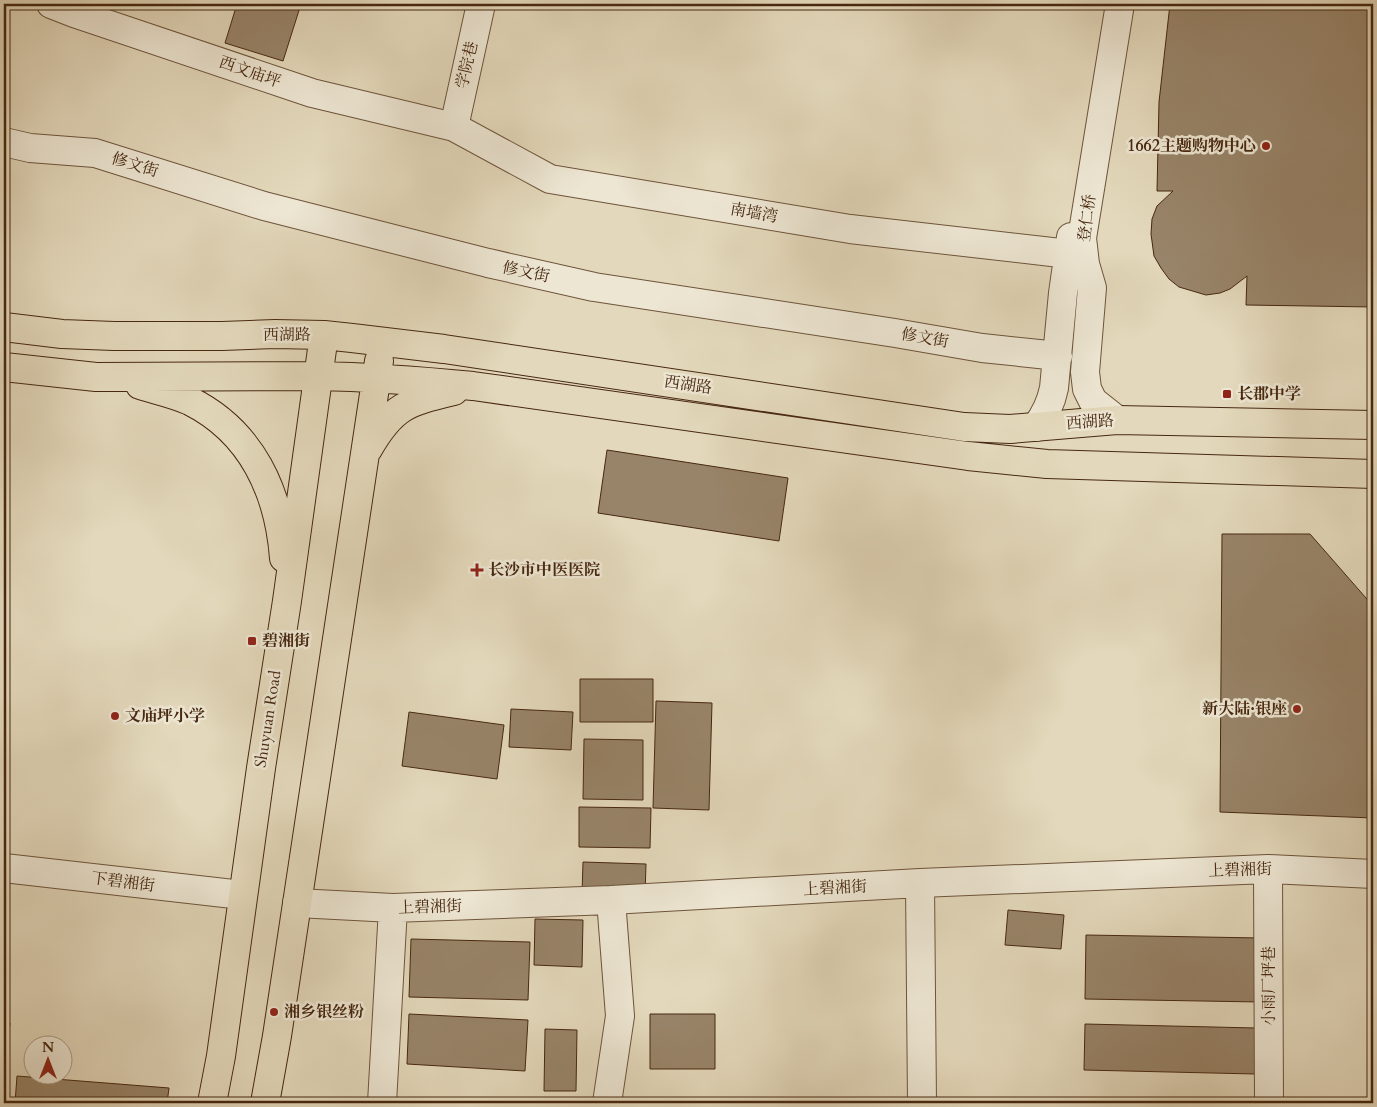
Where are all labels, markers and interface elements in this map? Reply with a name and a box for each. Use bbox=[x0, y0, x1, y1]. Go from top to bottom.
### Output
street label: 学院巷 bbox=[451, 39, 483, 91]
street label: 西文庙坪 bbox=[216, 51, 284, 93]
place label: 1662主题购物中心 bbox=[1127, 135, 1256, 157]
marker: 1662主题购物中心 bbox=[1260, 140, 1272, 152]
street label: 修文街 bbox=[109, 147, 161, 183]
street label: 登仁桥 bbox=[1073, 193, 1101, 243]
street label: 南墙湾 bbox=[728, 198, 780, 228]
street label: 修文街 bbox=[500, 256, 552, 288]
street label: 修文街 bbox=[899, 323, 951, 353]
street label: 西湖路 bbox=[263, 324, 311, 346]
street label: 西湖路 bbox=[663, 371, 713, 399]
place label: 长郡中学 bbox=[1237, 383, 1301, 405]
marker: 长郡中学 bbox=[1221, 388, 1233, 400]
street label: 西湖路 bbox=[1065, 409, 1115, 435]
place label: 长沙市中医医院 bbox=[488, 559, 600, 581]
marker: 长沙市中医医院 bbox=[470, 563, 484, 577]
place label: 碧湘街 bbox=[262, 630, 310, 652]
marker: 碧湘街 bbox=[246, 635, 258, 647]
street label: Shuyuan Road bbox=[249, 668, 287, 769]
place label: 新大陆·银座 bbox=[1202, 698, 1287, 720]
marker: 新大陆·银座 bbox=[1291, 703, 1303, 715]
place label: 文庙坪小学 bbox=[125, 705, 205, 727]
marker: 文庙坪小学 bbox=[109, 710, 121, 722]
street label: 上碧湘街 bbox=[1208, 858, 1272, 882]
street label: 下碧湘街 bbox=[90, 867, 156, 897]
street label: 上碧湘街 bbox=[802, 875, 868, 901]
street label: 上碧湘街 bbox=[398, 895, 462, 919]
street label: 小雨厂坪巷 bbox=[1258, 946, 1280, 1026]
place label: 湘乡银丝粉 bbox=[284, 1001, 364, 1023]
marker: 湘乡银丝粉 bbox=[268, 1006, 280, 1018]
north arrow bbox=[22, 1034, 72, 1084]
text: N bbox=[42, 1038, 54, 1057]

